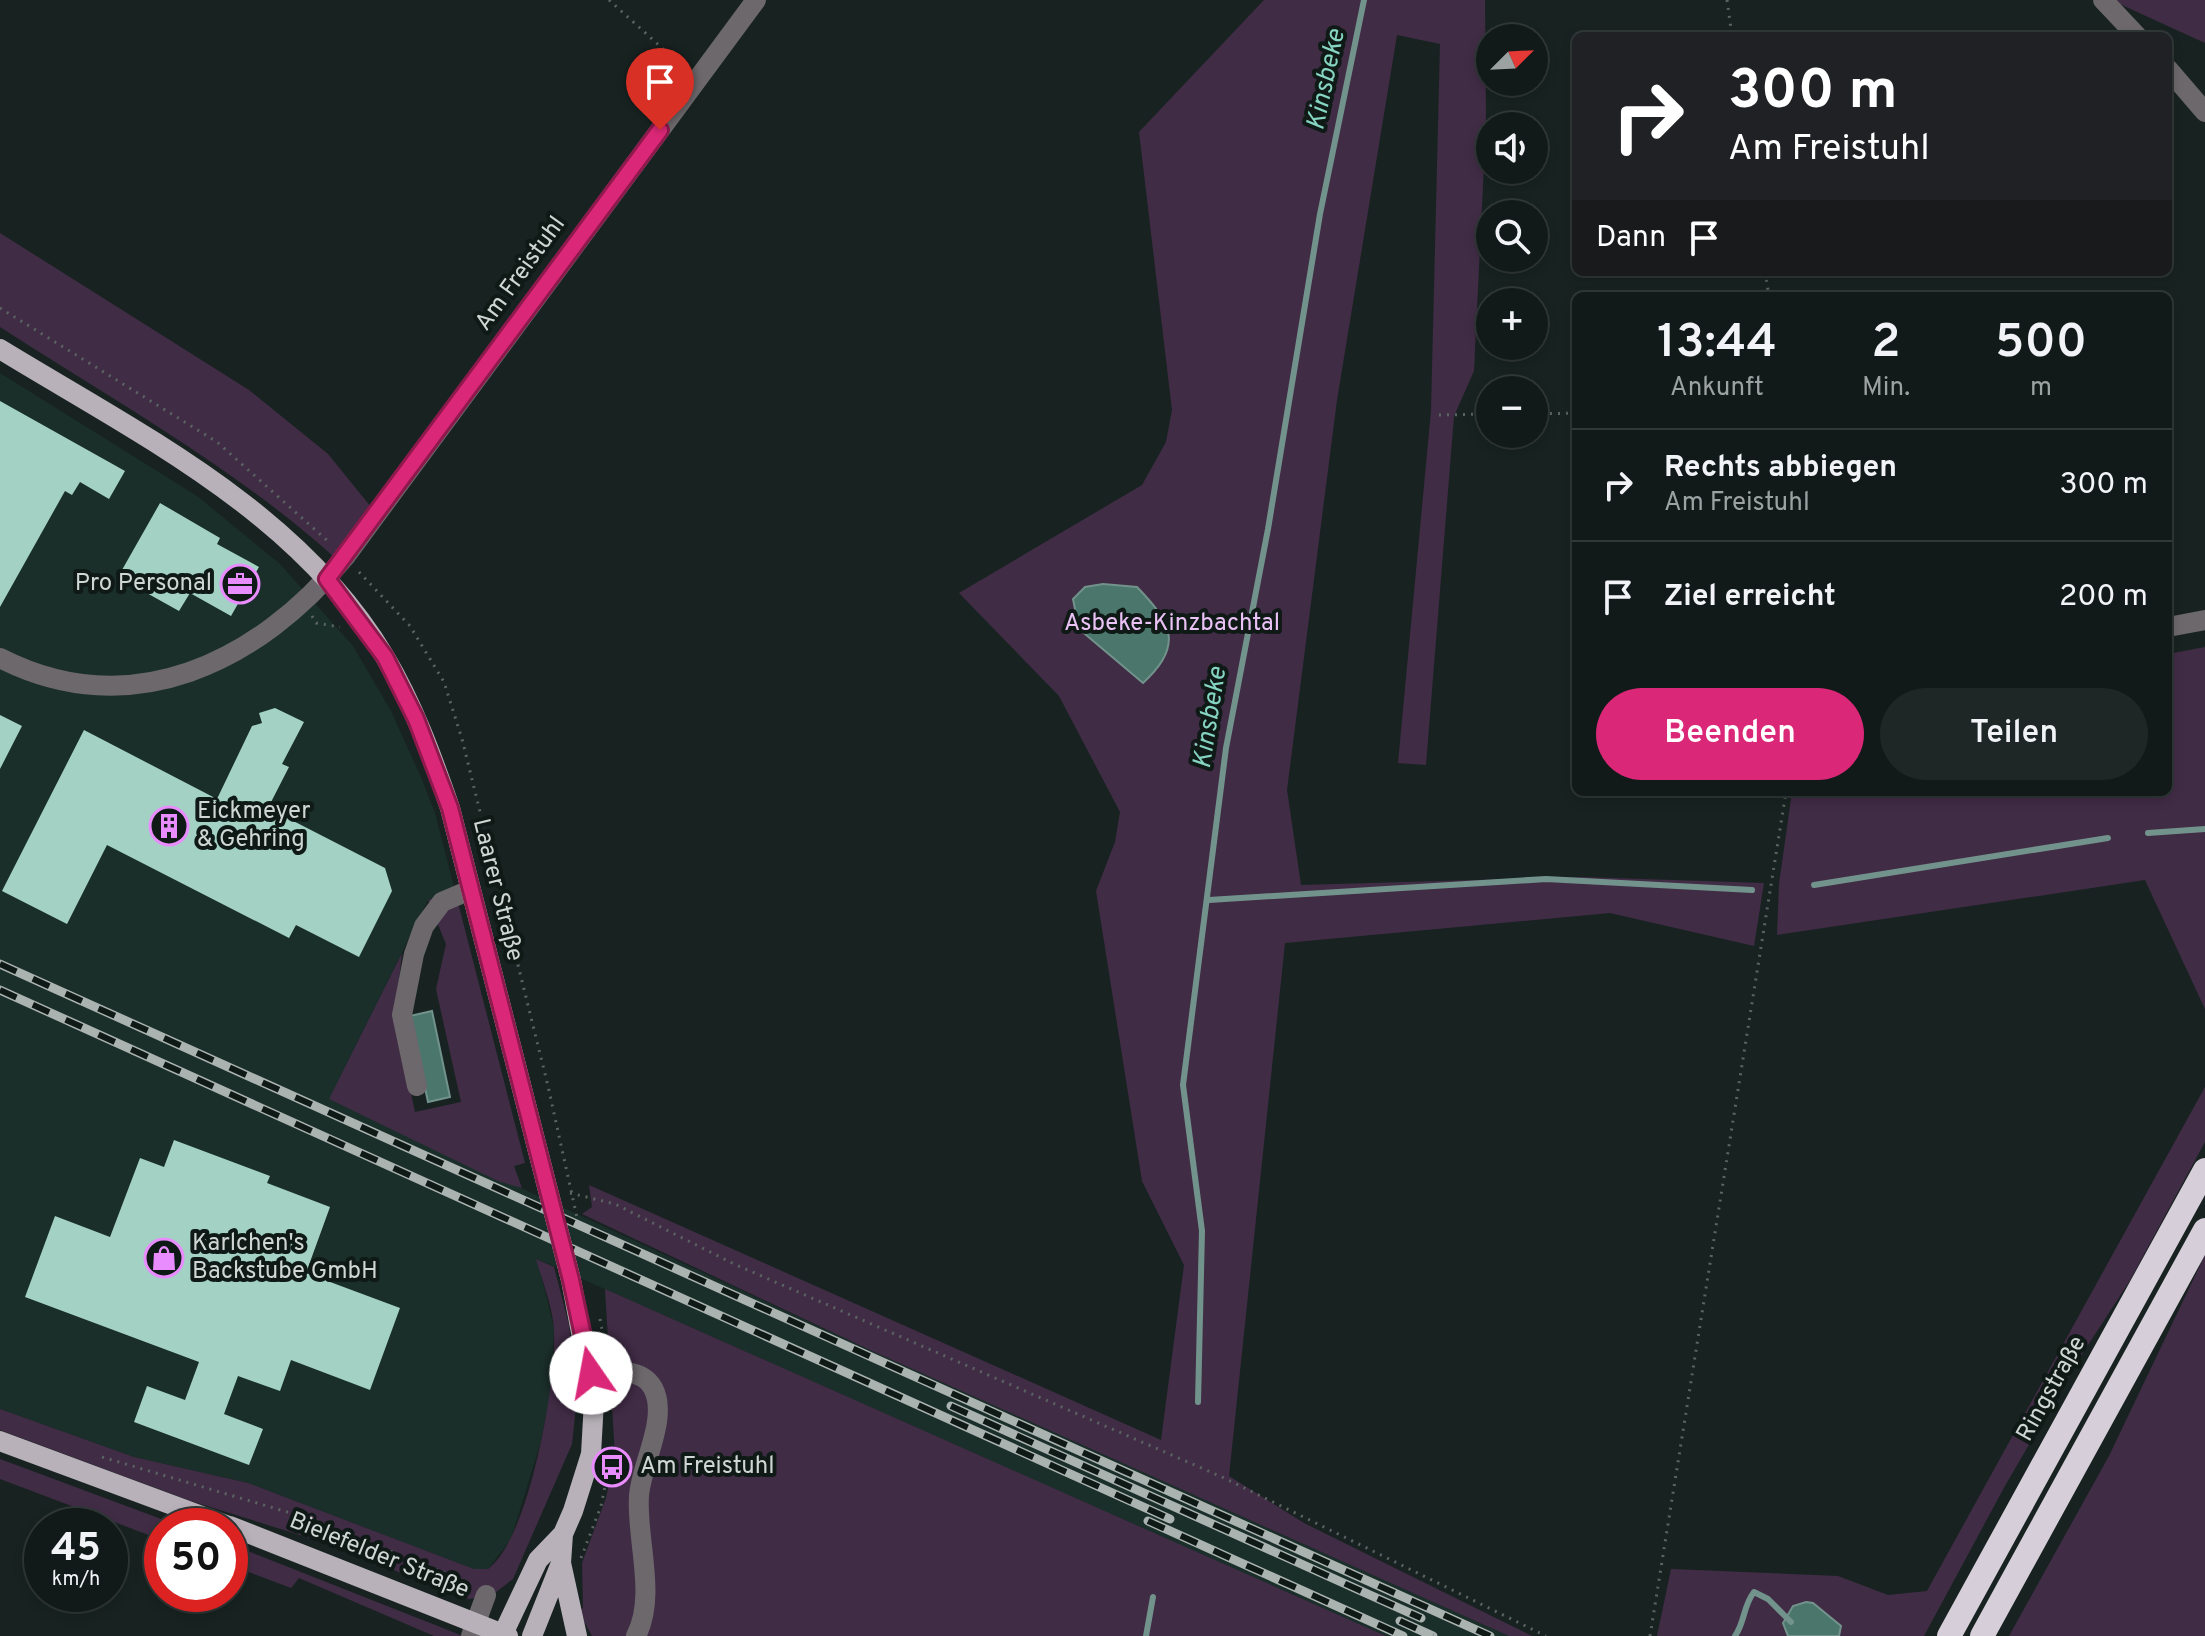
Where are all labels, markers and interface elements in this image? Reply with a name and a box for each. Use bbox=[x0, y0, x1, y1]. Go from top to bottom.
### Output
north arrow bbox=[1476, 24, 1548, 96]
map controls bbox=[1476, 24, 1548, 448]
water label: Kinsbeke bbox=[1300, 26, 1354, 133]
pin bbox=[626, 48, 694, 130]
text: 300 m bbox=[1728, 58, 1898, 128]
icon: arrive bbox=[638, 60, 682, 104]
icon: right bbox=[1596, 64, 1700, 168]
button: sound bbox=[1476, 112, 1548, 184]
text: Am Freistuhl bbox=[1728, 127, 1930, 173]
button: search bbox=[1476, 200, 1548, 272]
street label: Am Freistuhl bbox=[469, 211, 573, 337]
icon: arrive bbox=[1682, 216, 1726, 260]
text: Dann bbox=[1596, 220, 1666, 257]
button: + bbox=[1476, 288, 1548, 360]
text: 13:44 bbox=[1657, 314, 1777, 374]
text: 2 bbox=[1871, 314, 1901, 374]
text: 500 bbox=[1995, 314, 2087, 374]
text: Ankunft bbox=[1670, 372, 1764, 405]
text: Min. bbox=[1862, 372, 1910, 405]
text: m bbox=[2030, 372, 2052, 405]
button: − bbox=[1476, 376, 1548, 448]
text: Rechts abbiegen bbox=[1664, 450, 1897, 487]
icon: right bbox=[1596, 463, 1640, 507]
text: 300 m bbox=[2059, 467, 2148, 504]
text: Am Freistuhl bbox=[1664, 487, 1810, 520]
office icon: Pro Personal bbox=[219, 563, 261, 605]
place label: Pro Personal bbox=[75, 569, 212, 599]
icon: arrive bbox=[1596, 575, 1640, 619]
text: Ziel erreicht bbox=[1664, 579, 1836, 616]
text: 200 m bbox=[2059, 579, 2148, 616]
park label: Asbeke-Kinzbachtal bbox=[1064, 609, 1280, 639]
water label: Kinsbeke bbox=[1187, 664, 1235, 771]
button: Beenden bbox=[1596, 688, 1864, 780]
button: Teilen bbox=[1880, 688, 2148, 780]
place label: Eickmeyer & Gehring bbox=[197, 797, 311, 855]
building icon: Eickmeyer & Gehring bbox=[148, 805, 190, 847]
street label: Laarer Straße bbox=[465, 816, 529, 964]
place label: Karlchen's Backstube GmbH bbox=[192, 1229, 378, 1287]
shop icon: Karlchen's Backstube GmbH bbox=[143, 1237, 185, 1279]
position arrow bbox=[549, 1331, 633, 1415]
street label: Ringstraße bbox=[2011, 1331, 2093, 1447]
bus stop icon: Am Freistuhl bbox=[591, 1446, 633, 1488]
place label: Am Freistuhl bbox=[640, 1452, 775, 1482]
street label: Bielefelder Straße bbox=[285, 1506, 473, 1606]
speed limit sign: 50 bbox=[144, 1508, 248, 1612]
text: 45 bbox=[51, 1525, 101, 1575]
text: km/h bbox=[52, 1567, 100, 1593]

